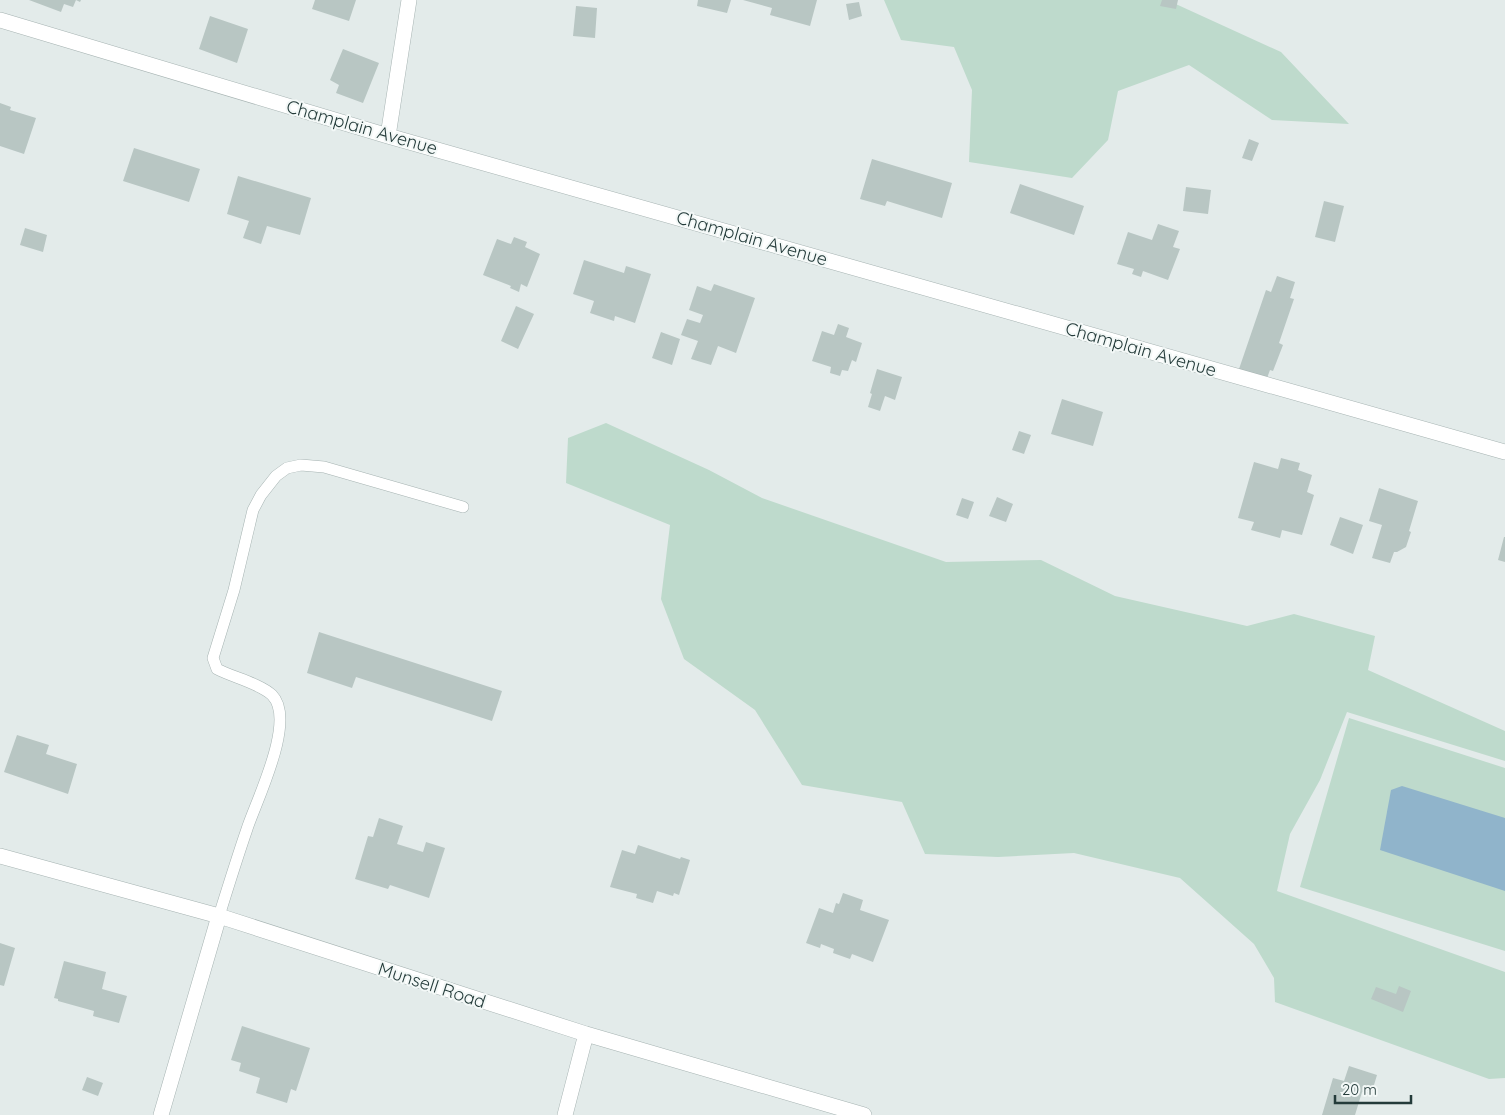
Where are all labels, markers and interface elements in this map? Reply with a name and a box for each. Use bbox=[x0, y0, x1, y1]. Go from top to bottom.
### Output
street label: Champlain Avenue bbox=[284, 94, 440, 160]
street label: Champlain Avenue bbox=[674, 205, 830, 271]
street label: Champlain Avenue bbox=[1063, 316, 1219, 382]
street label: Munsell Road bbox=[375, 957, 489, 1013]
scale bar bbox=[1335, 1072, 1411, 1104]
text: 20 m bbox=[1342, 1080, 1377, 1099]

